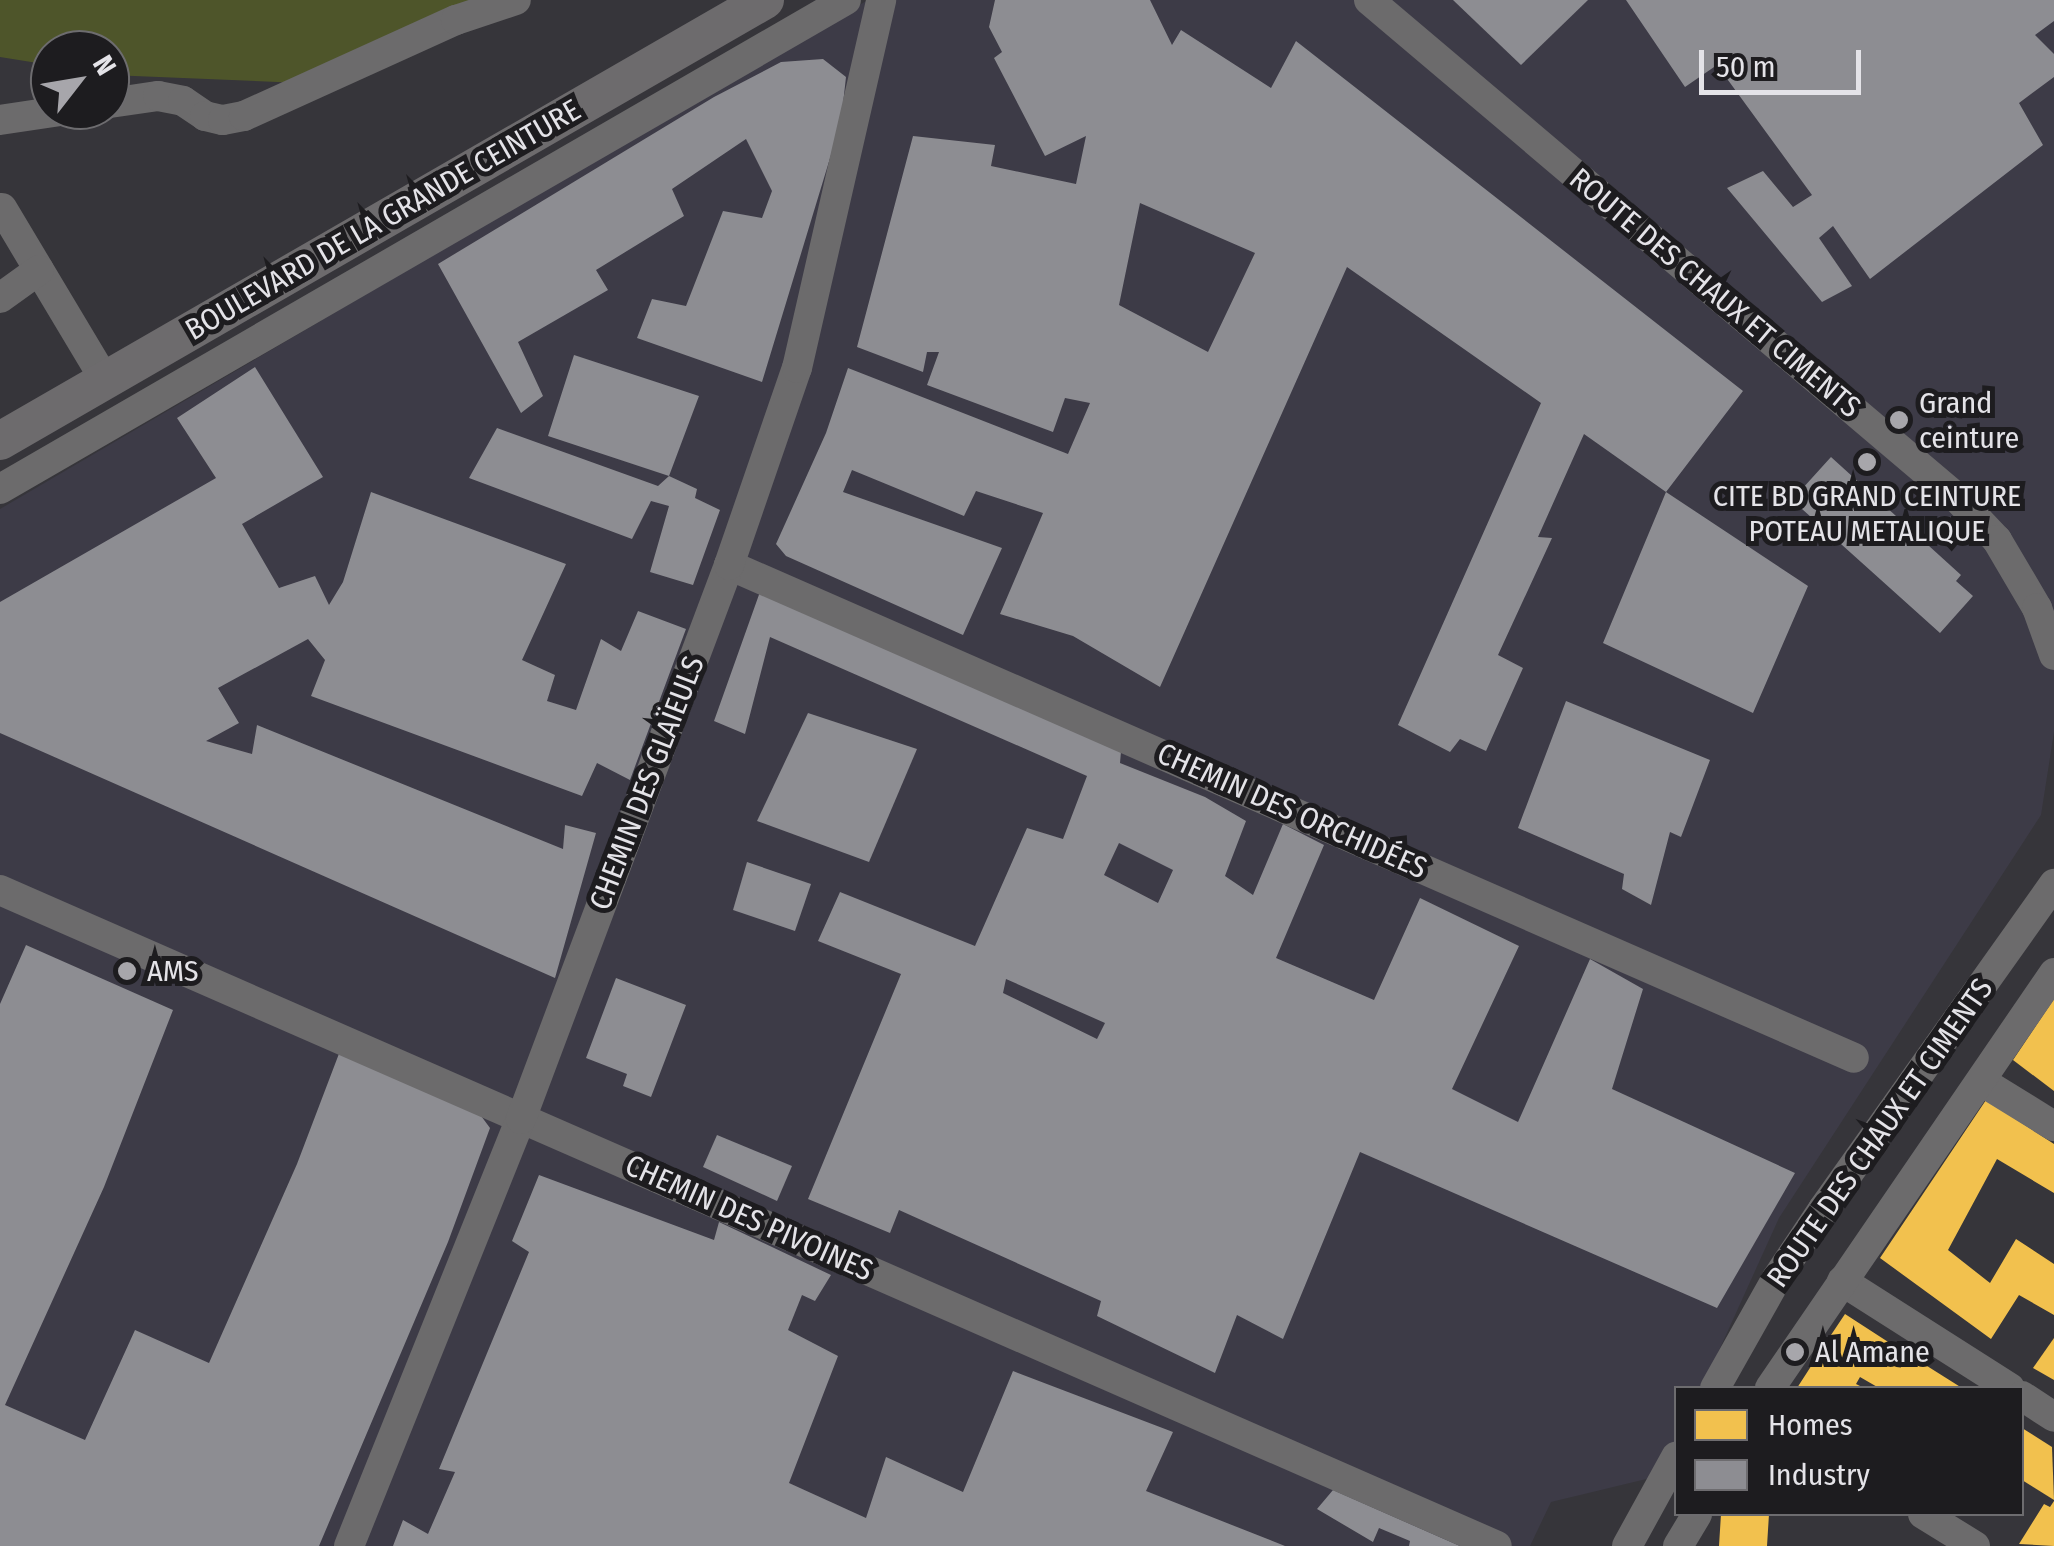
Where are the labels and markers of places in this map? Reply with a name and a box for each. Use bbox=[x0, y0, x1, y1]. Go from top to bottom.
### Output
place label: Grand ceinture bbox=[1919, 385, 2019, 456]
marker: Grand ceinture bbox=[1888, 409, 1910, 431]
marker: CITE BD GRAND CEINTURE POTEAU METALIQUE bbox=[1856, 451, 1878, 473]
place label: CITE BD GRAND CEINTURE POTEAU METALIQUE bbox=[1713, 478, 2021, 548]
place label: AMS bbox=[147, 953, 199, 989]
marker: AMS bbox=[116, 960, 138, 982]
place label: Al Amane bbox=[1815, 1334, 1930, 1370]
marker: Al Amane bbox=[1784, 1341, 1806, 1363]

